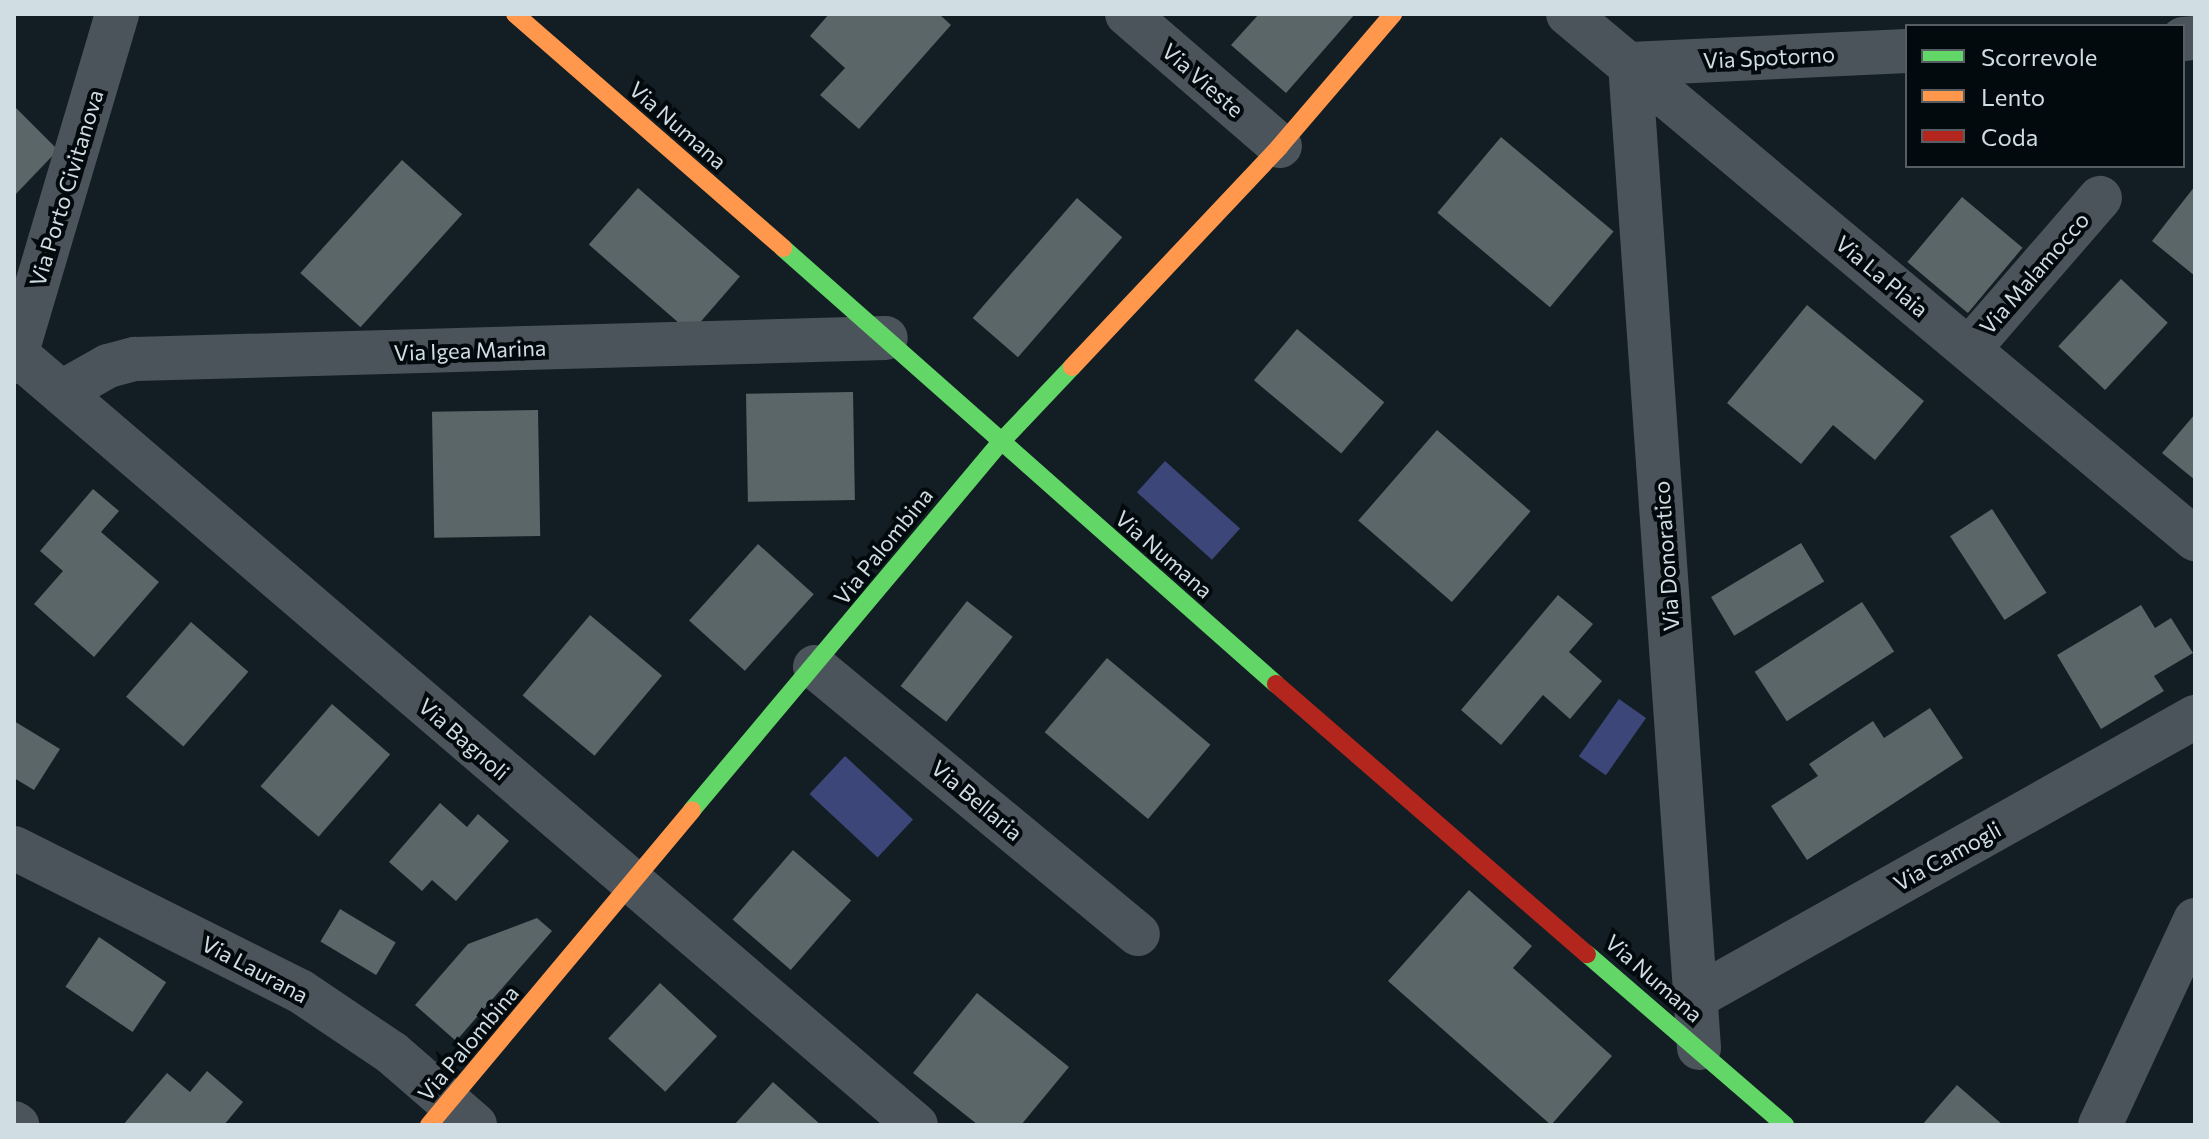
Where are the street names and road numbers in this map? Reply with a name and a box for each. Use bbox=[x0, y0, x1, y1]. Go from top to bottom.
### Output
street label: Via Vieste bbox=[1157, 37, 1249, 123]
street label: Via Spotorno bbox=[1702, 40, 1836, 74]
street label: Via Numana bbox=[624, 76, 732, 174]
street label: Via Porto Civitanova bbox=[24, 87, 108, 289]
street label: Via Malamocco bbox=[1974, 207, 2094, 339]
street label: Via La Plaia bbox=[1830, 230, 1934, 322]
street label: Via Igea Marina bbox=[393, 334, 547, 366]
street label: Via Donoratico bbox=[1648, 480, 1684, 632]
street label: Via Palombina bbox=[828, 482, 938, 610]
street label: Via Numana bbox=[1110, 505, 1218, 603]
street label: Via Bagnoli bbox=[413, 693, 515, 785]
street label: Via Bellaria bbox=[926, 754, 1028, 846]
street label: Via Camogli bbox=[1889, 816, 2005, 896]
street label: Via Numana bbox=[1600, 929, 1708, 1027]
street label: Via Laurana bbox=[197, 930, 313, 1008]
street label: Via Palombina bbox=[412, 980, 524, 1106]

